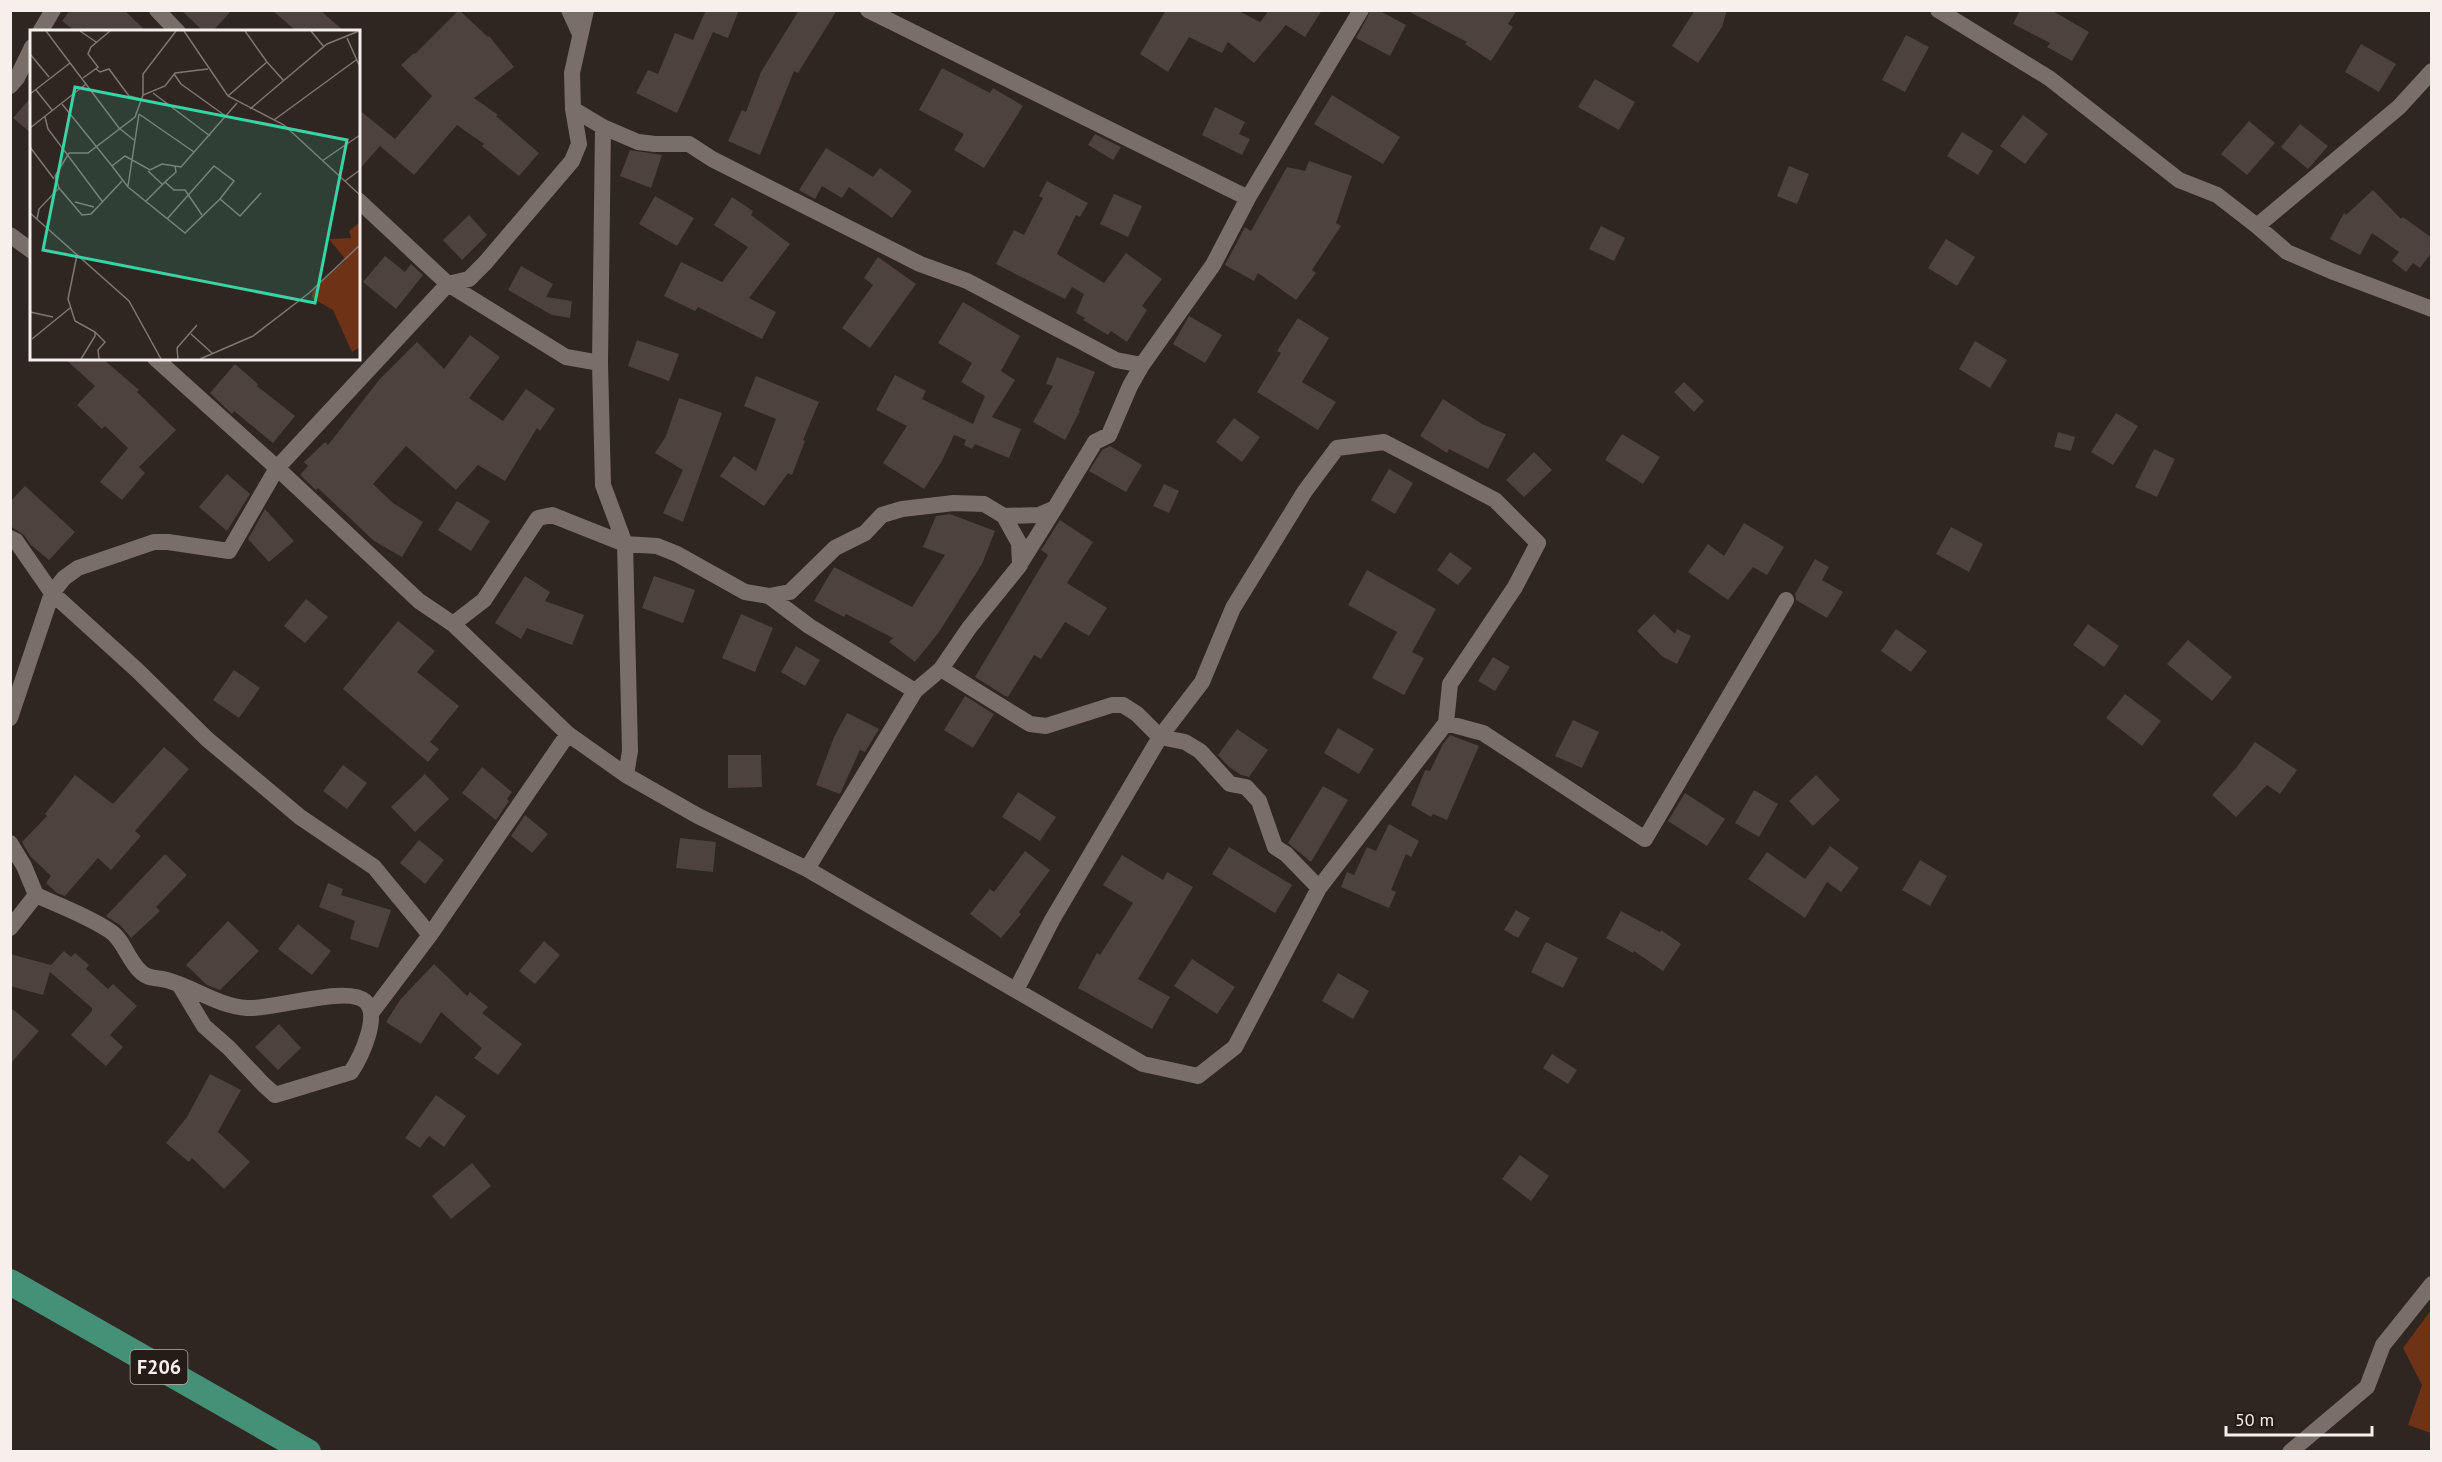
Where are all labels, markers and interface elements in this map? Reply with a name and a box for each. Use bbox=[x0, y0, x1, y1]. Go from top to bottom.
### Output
inset map bbox=[30, 30, 360, 360]
road number: F206 bbox=[130, 1350, 188, 1384]
scale bar bbox=[2226, 1399, 2372, 1437]
text: 50 m bbox=[2235, 1408, 2274, 1431]

